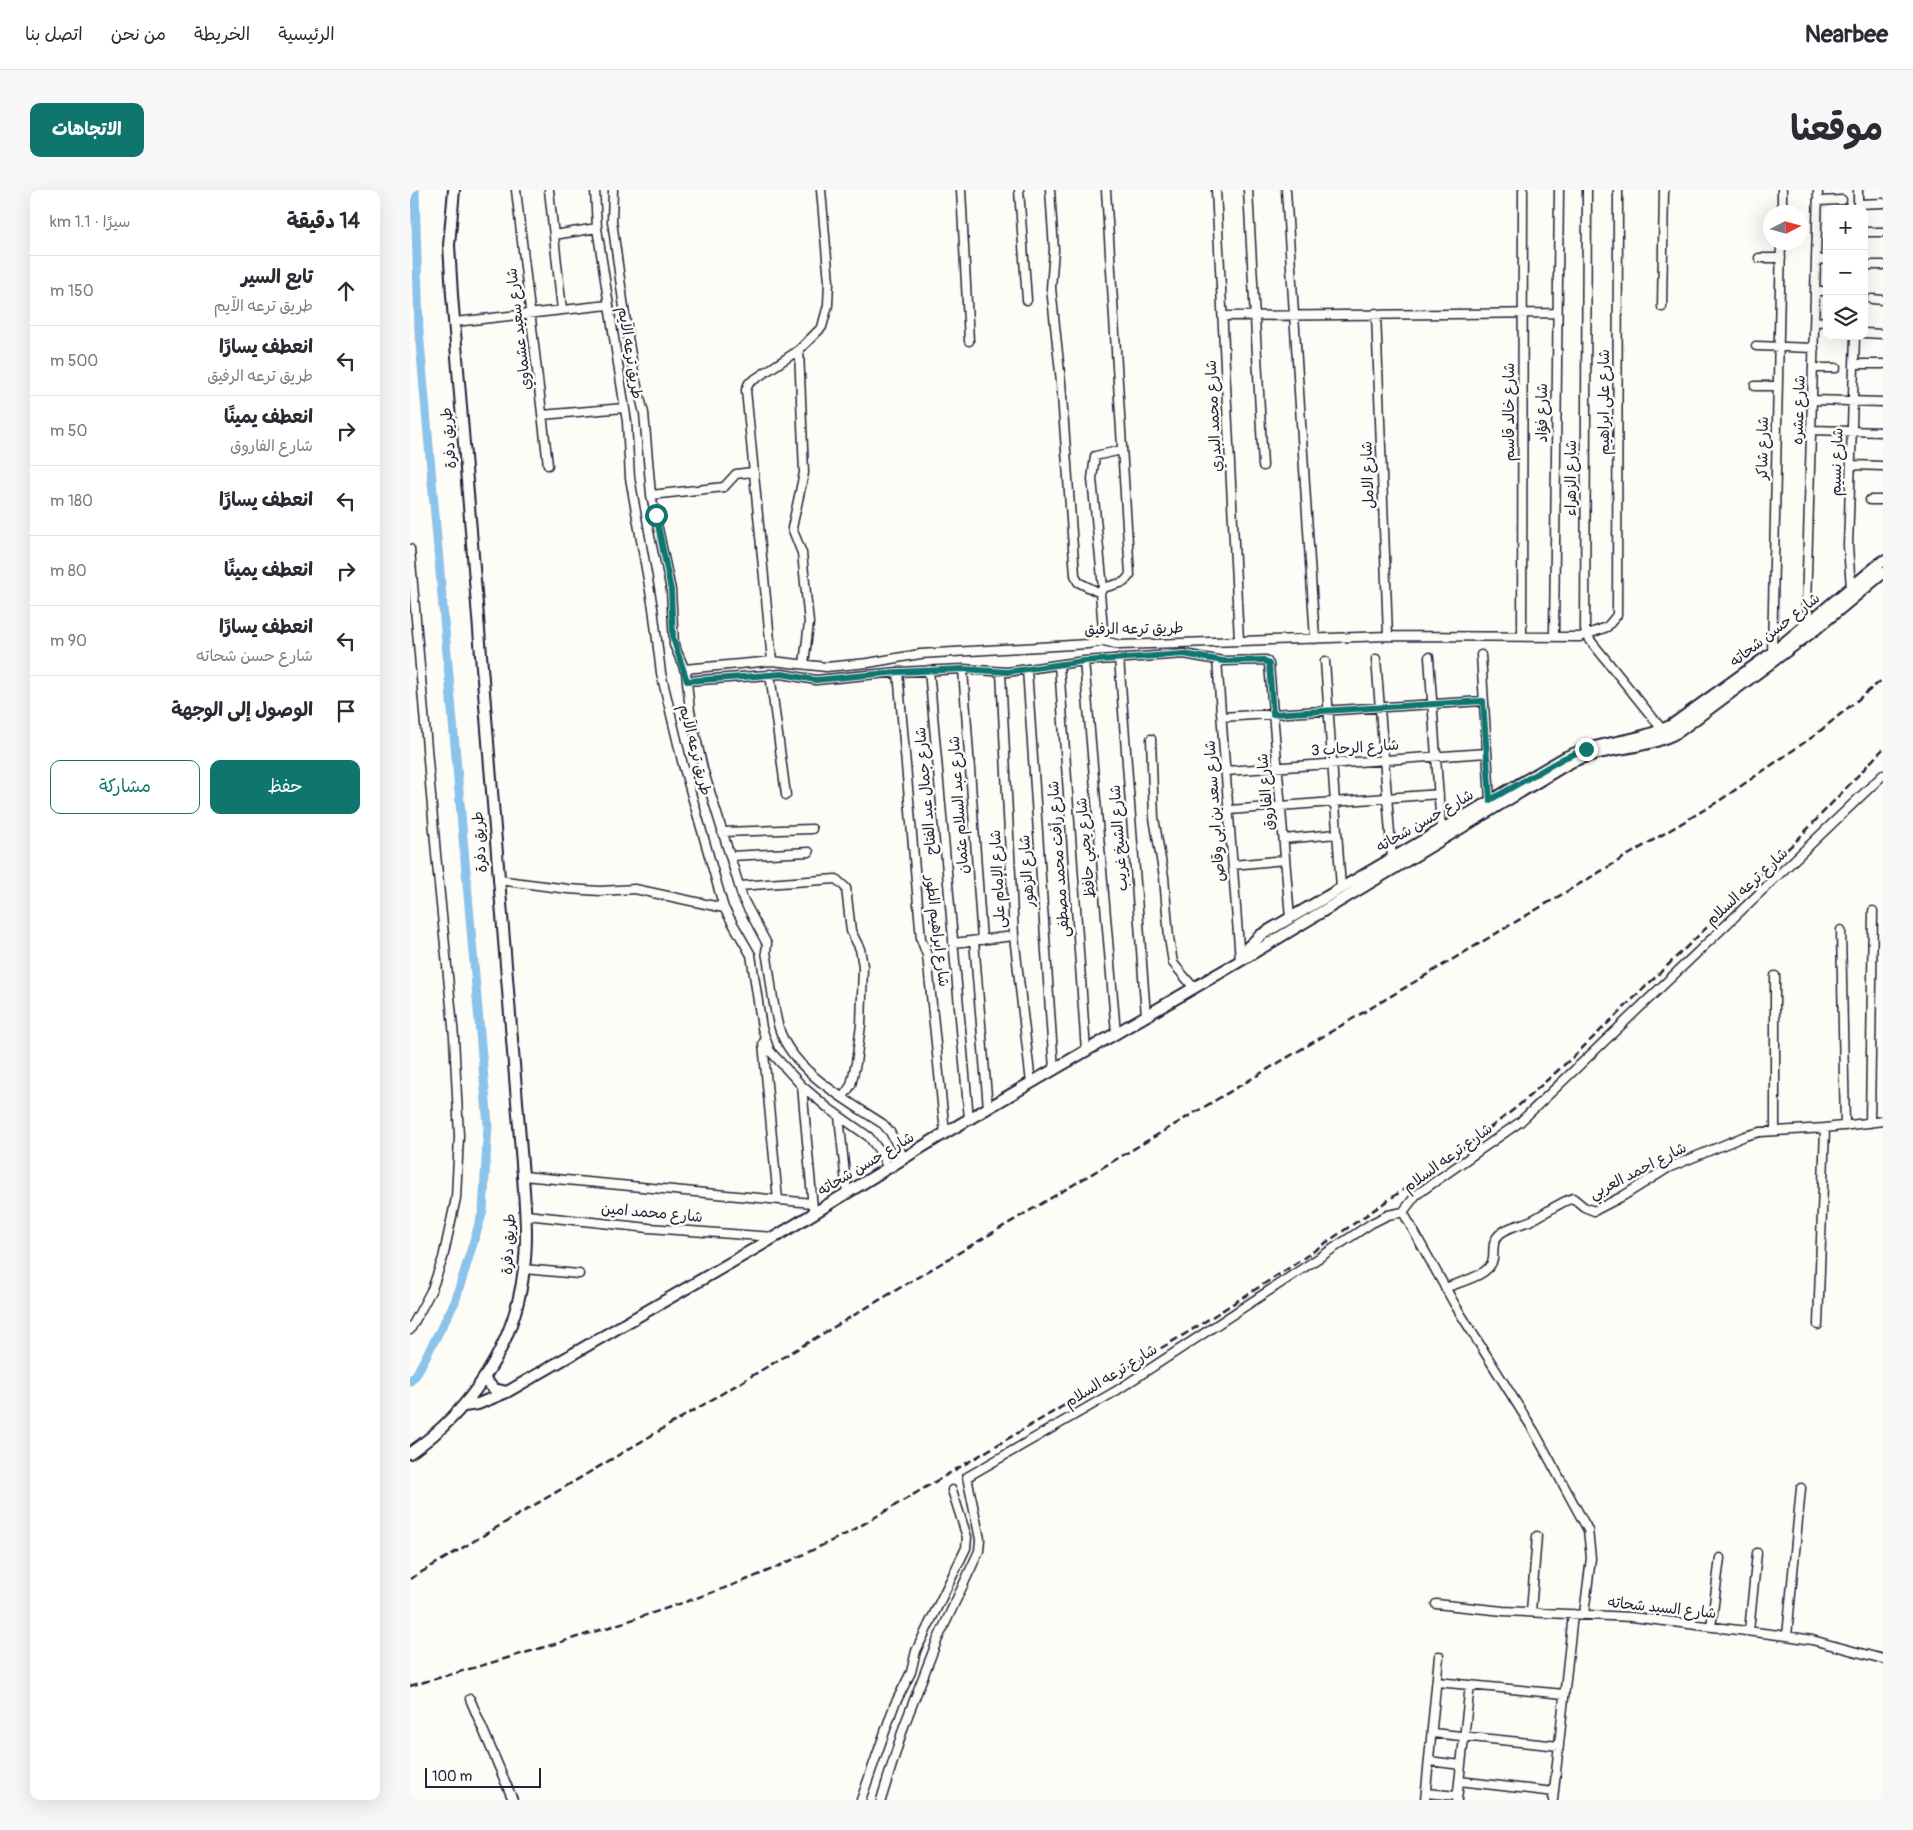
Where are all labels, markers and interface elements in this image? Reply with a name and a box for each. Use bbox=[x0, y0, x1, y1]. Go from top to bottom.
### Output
text: Nearbee bbox=[1805, 20, 1888, 49]
text: اتصل بنا bbox=[25, 23, 83, 46]
text: من نحن bbox=[111, 23, 166, 46]
text: الخريطة bbox=[194, 23, 250, 46]
text: الرئيسية bbox=[278, 23, 335, 46]
button: الاتجاهات bbox=[30, 103, 144, 157]
text: موقعنا bbox=[1790, 107, 1883, 151]
north arrow bbox=[1763, 205, 1808, 250]
map controls bbox=[1823, 205, 1868, 340]
button: + bbox=[1823, 205, 1868, 250]
text: 14 دقيقة bbox=[287, 208, 360, 235]
text: سيرًا · 1.1 km bbox=[50, 212, 130, 232]
button: − bbox=[1823, 250, 1868, 295]
text: تابع السير bbox=[241, 265, 313, 289]
street label: شارع سعيد عشماوي bbox=[502, 267, 537, 391]
icon: ahead bbox=[332, 277, 360, 305]
text: 150 m bbox=[50, 281, 94, 301]
button: layers bbox=[1823, 295, 1868, 340]
text: طريق ترعه الآيم bbox=[214, 296, 313, 316]
street label: طريق ترعه الآيم bbox=[611, 306, 647, 401]
text: انعطف يسارًا bbox=[219, 335, 313, 359]
icon: left bbox=[332, 347, 360, 375]
street label: شارع على ابراهيم bbox=[1595, 349, 1616, 455]
text: 500 m bbox=[50, 351, 98, 371]
street label: شارع محمد البدري bbox=[1202, 359, 1227, 473]
street label: شارع خالد قاسم bbox=[1500, 363, 1521, 461]
text: طريق ترعه الرفيق bbox=[207, 366, 313, 386]
street label: شارع عشره bbox=[1788, 375, 1810, 445]
street label: شارع فؤاد bbox=[1533, 383, 1552, 443]
text: انعطف يمينًا bbox=[224, 405, 313, 429]
street label: طريق دفرة bbox=[437, 407, 461, 469]
street label: شارع شاكر bbox=[1753, 416, 1773, 482]
icon: right bbox=[332, 417, 360, 445]
text: 50 m bbox=[50, 421, 87, 441]
street label: شارع نسيم bbox=[1826, 427, 1850, 497]
text: شارع الفاروق bbox=[230, 436, 313, 456]
street label: شارع الزهراء bbox=[1562, 440, 1581, 516]
street label: شارع الامل bbox=[1357, 441, 1379, 509]
icon: left bbox=[332, 487, 360, 515]
text: انعطف يسارًا bbox=[219, 488, 313, 512]
text: 180 m bbox=[50, 491, 93, 511]
route start bbox=[645, 504, 668, 527]
icon: right bbox=[332, 557, 360, 585]
text: انعطف يمينًا bbox=[224, 558, 313, 582]
text: 80 m bbox=[50, 561, 87, 581]
street label: شارع حسن شحاته bbox=[1726, 589, 1824, 671]
text: انعطف يسارًا bbox=[219, 615, 313, 639]
street label: طريق ترعه الرفيق bbox=[1084, 619, 1184, 639]
icon: left bbox=[332, 627, 360, 655]
text: 90 m bbox=[50, 631, 87, 651]
text: شارع حسن شحاته bbox=[196, 646, 313, 666]
icon: arrive bbox=[332, 697, 360, 725]
text: الوصول إلى الوجهة bbox=[171, 698, 313, 722]
street label: طريق ترعه الآيم bbox=[673, 703, 715, 798]
street label: شارع جمال عبد الفتاح bbox=[911, 726, 941, 856]
street label: شارع عبد السلام عثمان bbox=[945, 735, 974, 875]
street label: شارع الرحاب 3 bbox=[1310, 735, 1400, 761]
route end bbox=[1575, 738, 1598, 761]
street label: شارع سعد بن ابى وقاص bbox=[1201, 740, 1229, 882]
street label: شارع الفاروق bbox=[1253, 752, 1279, 832]
button: مشاركة bbox=[50, 760, 200, 814]
button: حفظ bbox=[210, 760, 360, 814]
street label: شارع رأفت محمد مصطفى bbox=[1044, 780, 1074, 938]
street label: شارع الشيخ غريب bbox=[1106, 784, 1132, 892]
street label: شارع حسن شحاته bbox=[1373, 785, 1477, 857]
street label: شارع يحيي حافظ bbox=[1072, 797, 1103, 899]
street label: طريق دفرة bbox=[468, 811, 492, 873]
street label: شارع الإمام على bbox=[986, 829, 1011, 929]
street label: شارع الزهور bbox=[1015, 834, 1039, 909]
street label: شارع ترعه السلام bbox=[1702, 844, 1793, 931]
street label: شارع ابراهيم الطور bbox=[919, 873, 953, 988]
street label: شارع ترعه السلام bbox=[1400, 1119, 1497, 1198]
street label: شارع حسن شحاته bbox=[814, 1128, 918, 1200]
street label: شارع احمد العربي bbox=[1586, 1138, 1691, 1206]
street label: شارع محمد امين bbox=[600, 1199, 704, 1227]
street label: طريق دفرة bbox=[498, 1213, 520, 1275]
street label: شارع ترعه السلام bbox=[1061, 1340, 1161, 1413]
street label: شارع السيد شحاته bbox=[1607, 1593, 1717, 1623]
scale bar bbox=[425, 1765, 541, 1788]
text: 100 m bbox=[432, 1768, 472, 1785]

